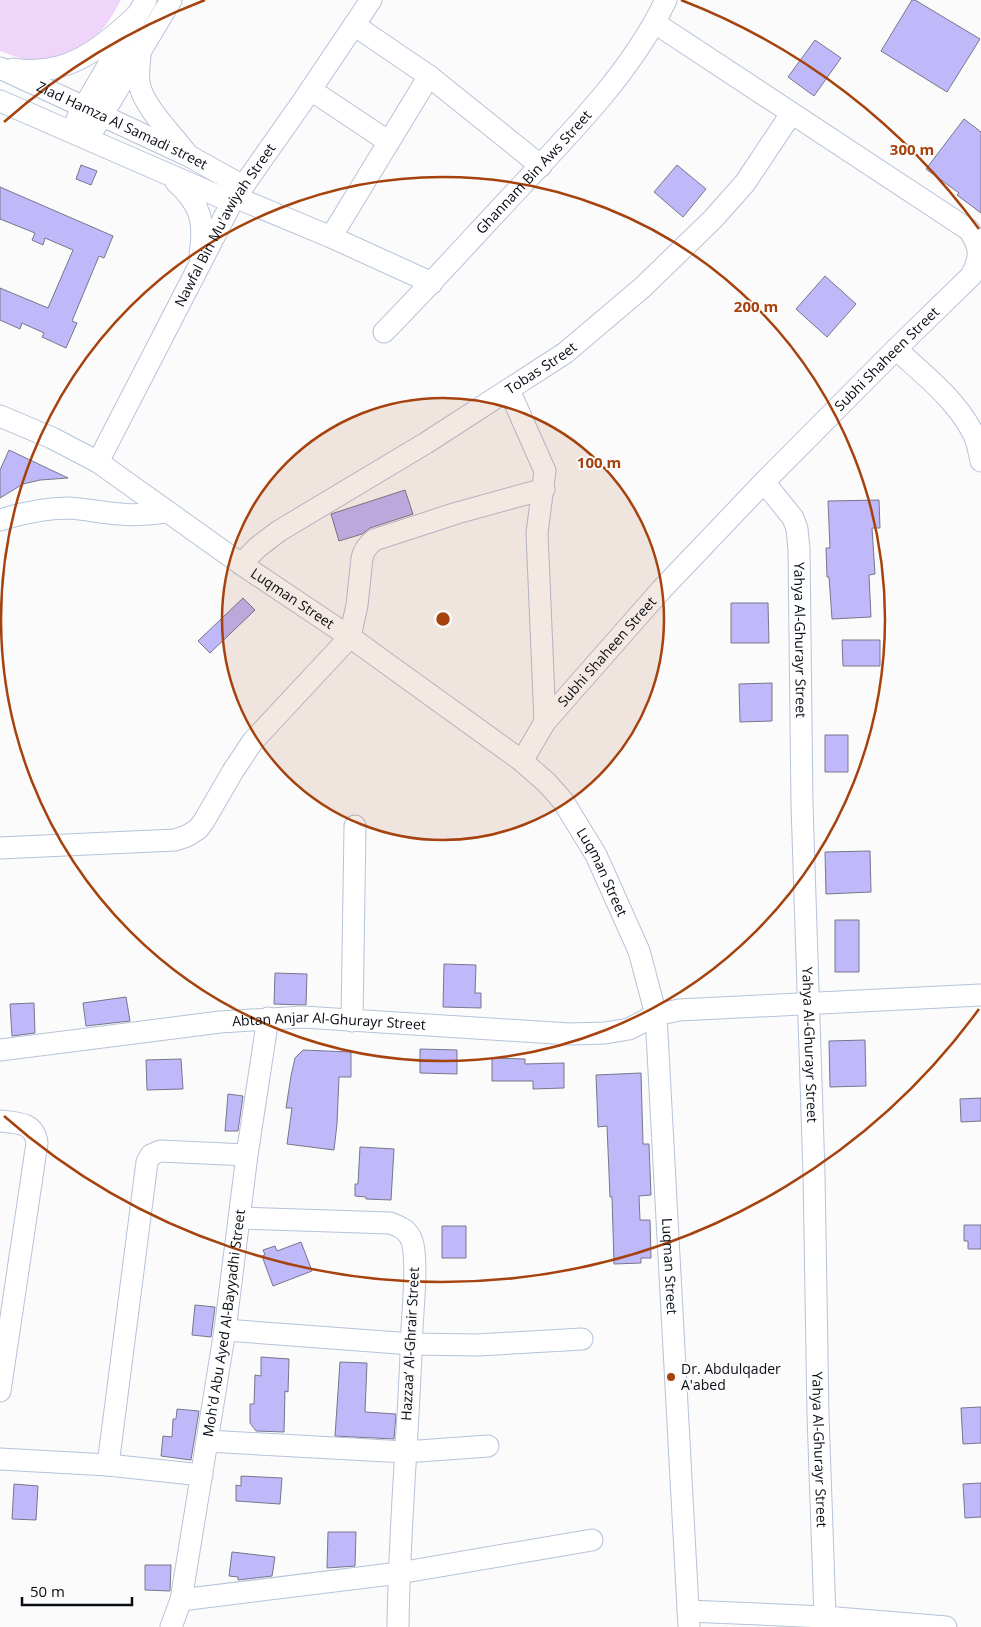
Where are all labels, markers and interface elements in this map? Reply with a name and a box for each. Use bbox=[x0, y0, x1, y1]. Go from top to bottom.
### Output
street label: Ziad Hamza Al Samadi street bbox=[34, 76, 211, 174]
street label: Ghannam Bin Aws Street bbox=[471, 106, 595, 238]
street label: Nawfal Bin Mu'awiyah Street bbox=[170, 139, 279, 310]
text: 300 m bbox=[890, 139, 934, 159]
text: 200 m bbox=[734, 296, 778, 316]
street label: Subhi Shaheen Street bbox=[830, 302, 943, 415]
street label: Tobas Street bbox=[501, 337, 580, 398]
text: 100 m bbox=[577, 452, 621, 472]
street label: Yahya Al-Ghurayr Street bbox=[790, 562, 811, 718]
street label: Luqman Street bbox=[247, 563, 338, 633]
street label: Subhi Shaheen Street bbox=[553, 592, 660, 710]
centre of rings bbox=[434, 610, 452, 628]
street label: Luqman Street bbox=[573, 824, 632, 919]
street label: Yahya Al-Ghurayr Street bbox=[798, 967, 822, 1123]
street label: Abtan Anjar Al-Ghurayr Street bbox=[232, 1007, 426, 1034]
street label: Moh'd Abu Ayed Al-Bayyadhi Street bbox=[198, 1208, 249, 1438]
street label: Luqman Street bbox=[658, 1218, 682, 1315]
street label: Hazzaa‘ Al-Ghrair Street bbox=[396, 1267, 423, 1421]
place label: Dr. Abdulqader A'abed bbox=[681, 1359, 781, 1394]
marker: Dr. Abdulqader A'abed bbox=[665, 1371, 677, 1383]
street label: Yahya Al-Ghurayr Street bbox=[808, 1372, 832, 1528]
scale bar bbox=[22, 1574, 132, 1606]
text: 50 m bbox=[30, 1581, 65, 1601]

